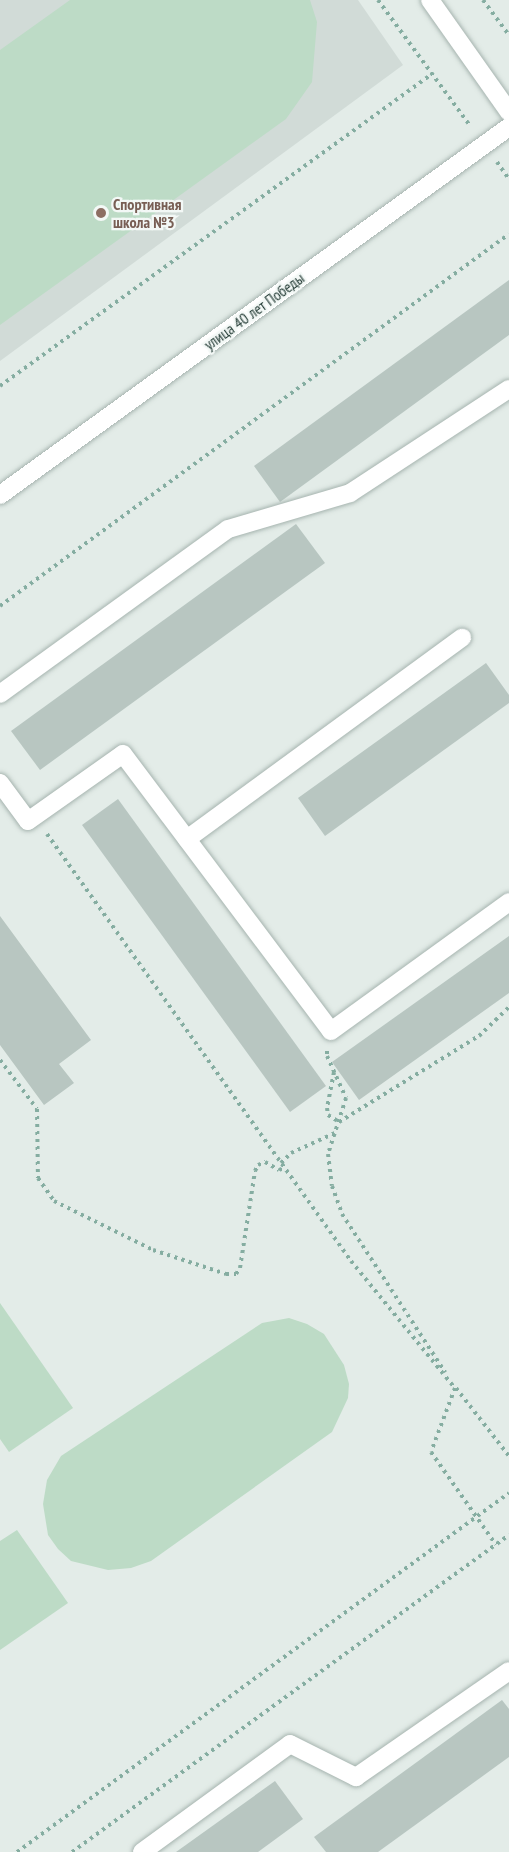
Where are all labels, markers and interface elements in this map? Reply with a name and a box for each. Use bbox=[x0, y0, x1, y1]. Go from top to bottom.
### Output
place label: Спортивная школа №3 bbox=[113, 194, 181, 232]
marker: Спортивная школа №3 bbox=[94, 206, 108, 220]
street label: улица 40 лет Победы bbox=[200, 268, 308, 354]

